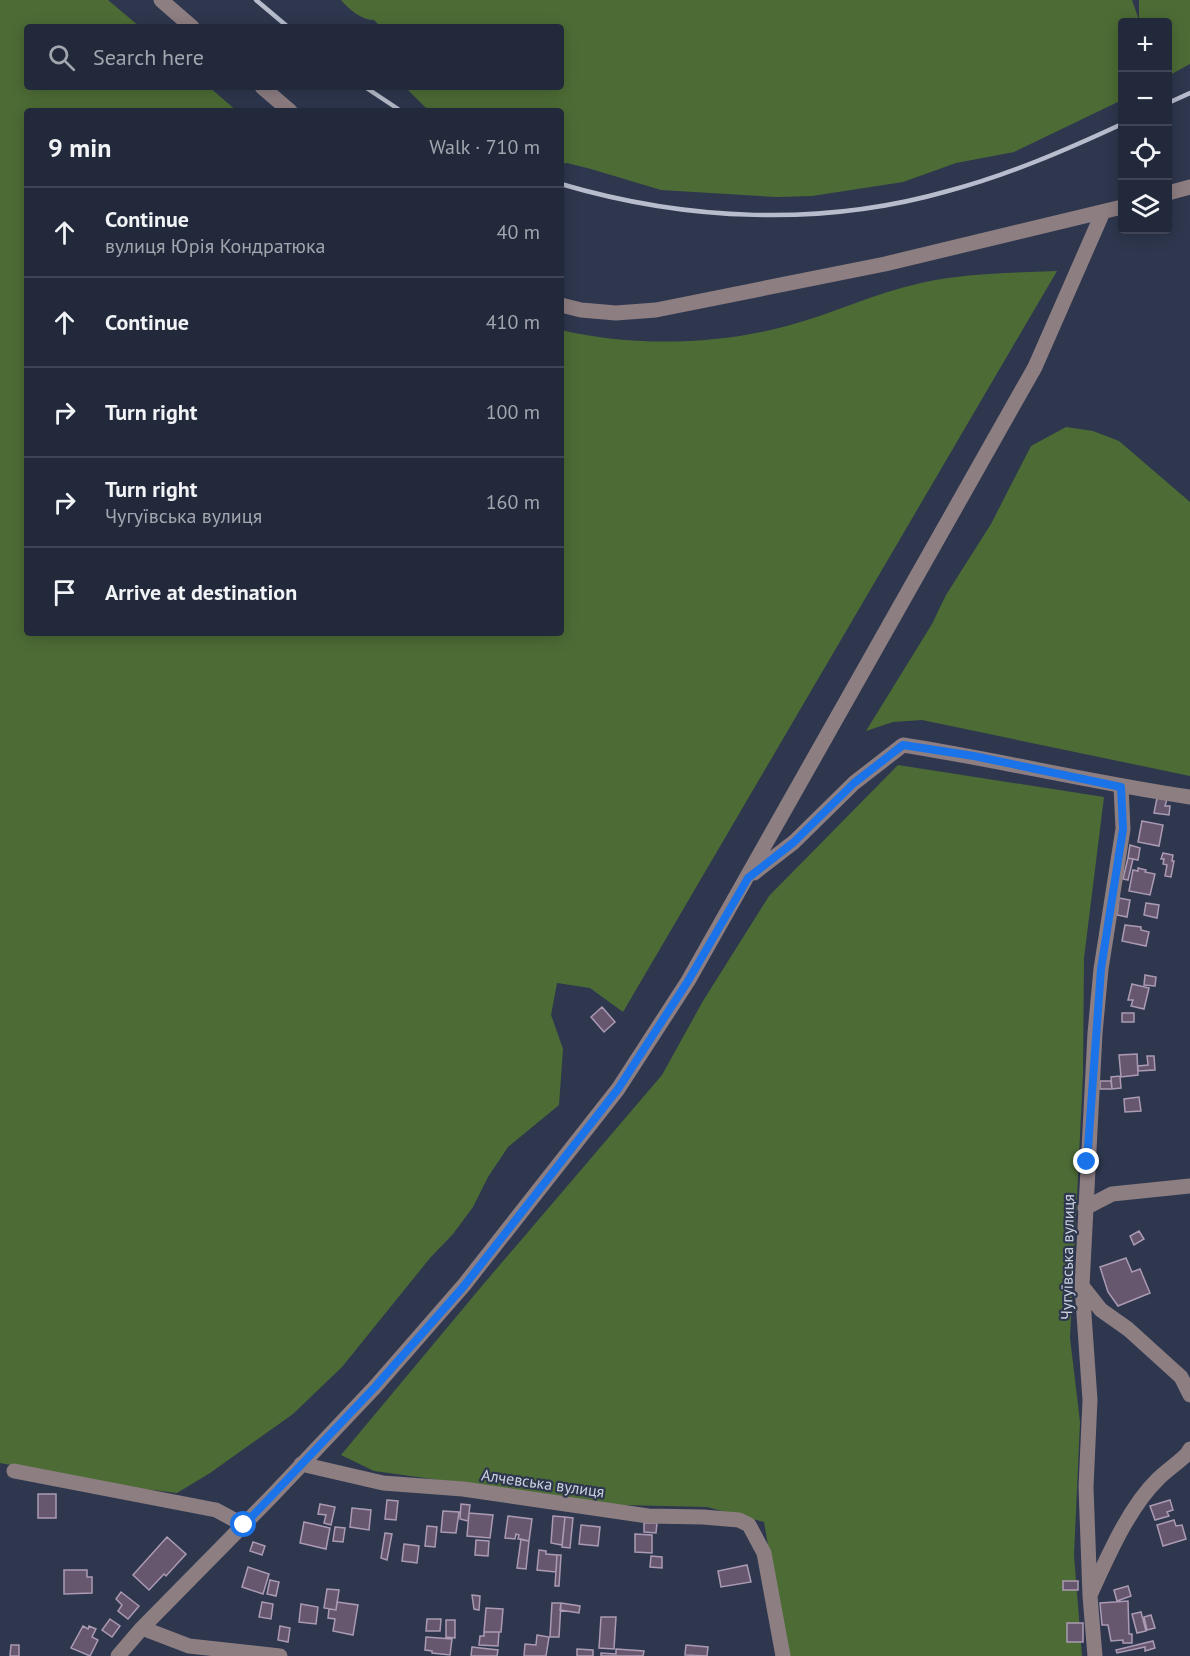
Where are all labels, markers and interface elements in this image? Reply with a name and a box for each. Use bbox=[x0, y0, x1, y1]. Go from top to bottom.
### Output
map controls bbox=[1118, 18, 1172, 234]
button: + bbox=[1118, 18, 1172, 72]
search box bbox=[24, 24, 564, 90]
icon: search bbox=[45, 41, 78, 74]
text: Search here bbox=[93, 43, 204, 71]
button: − bbox=[1118, 72, 1172, 126]
button: locate bbox=[1118, 126, 1172, 180]
text: 9 min bbox=[48, 131, 111, 164]
text: Walk · 710 m bbox=[429, 134, 540, 160]
button: layers bbox=[1118, 180, 1172, 234]
text: Continue bbox=[105, 205, 189, 233]
icon: ahead bbox=[48, 216, 81, 249]
text: 40 m bbox=[497, 219, 540, 245]
text: вулиця Юрія Кондратюка bbox=[105, 233, 325, 259]
icon: ahead bbox=[48, 306, 81, 339]
text: Continue bbox=[105, 308, 189, 336]
text: 410 m bbox=[486, 309, 540, 335]
icon: right bbox=[48, 396, 81, 429]
text: Turn right bbox=[105, 398, 197, 426]
text: 100 m bbox=[486, 399, 540, 425]
text: Turn right bbox=[105, 475, 197, 503]
icon: right bbox=[48, 486, 81, 519]
text: 160 m bbox=[486, 489, 540, 515]
text: Чугуївська вулиця bbox=[105, 503, 262, 529]
icon: arrive bbox=[48, 576, 81, 609]
text: Arrive at destination bbox=[105, 578, 297, 606]
route end bbox=[1073, 1148, 1099, 1174]
street label: Чугуївська вулиця bbox=[1056, 1194, 1078, 1320]
street label: Алчевська вулиця bbox=[480, 1464, 606, 1502]
route start bbox=[230, 1511, 256, 1537]

